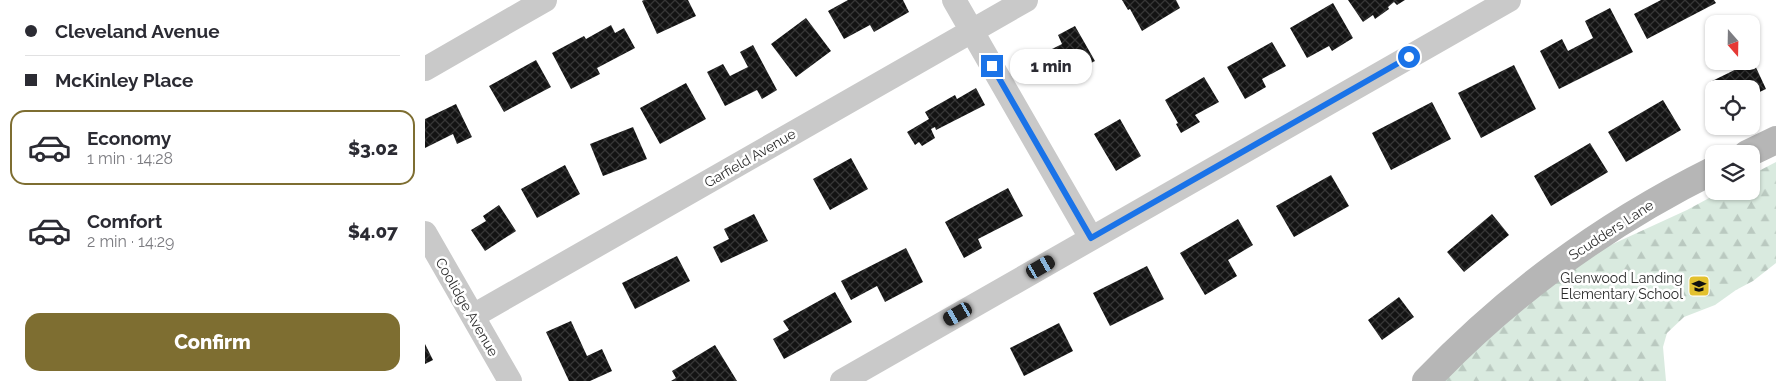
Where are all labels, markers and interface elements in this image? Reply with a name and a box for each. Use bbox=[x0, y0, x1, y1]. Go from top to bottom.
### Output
north arrow bbox=[1705, 15, 1760, 70]
map controls bbox=[1705, 15, 1760, 200]
text: Cleveland Avenue bbox=[55, 20, 220, 42]
route start bbox=[1398, 46, 1420, 68]
callout: 1 min bbox=[1009, 48, 1092, 84]
route end bbox=[981, 55, 1003, 77]
text: 1 min bbox=[1030, 57, 1072, 76]
text: McKinley Place bbox=[55, 69, 193, 91]
button: locate bbox=[1705, 80, 1760, 135]
icon: car bbox=[27, 125, 72, 170]
street label: Garfield Avenue bbox=[702, 125, 798, 191]
text: Economy bbox=[87, 127, 171, 149]
text: $3.02 bbox=[348, 137, 398, 159]
button: layers bbox=[1705, 145, 1760, 200]
text: 1 min · 14:28 bbox=[87, 149, 173, 168]
street label: Scudders Lane bbox=[1566, 197, 1656, 263]
icon: car bbox=[27, 208, 72, 253]
text: Comfort bbox=[87, 210, 162, 232]
text: $4.07 bbox=[348, 220, 398, 242]
text: 2 min · 14:29 bbox=[87, 232, 174, 251]
car bbox=[1024, 253, 1057, 281]
street label: Coolidge Avenue bbox=[432, 255, 502, 359]
place label: Glenwood Landing Elementary School bbox=[1560, 270, 1683, 302]
school or university icon: Glenwood Landing Elementary School bbox=[1687, 274, 1711, 298]
car bbox=[941, 300, 974, 328]
button: Confirm bbox=[25, 313, 400, 371]

